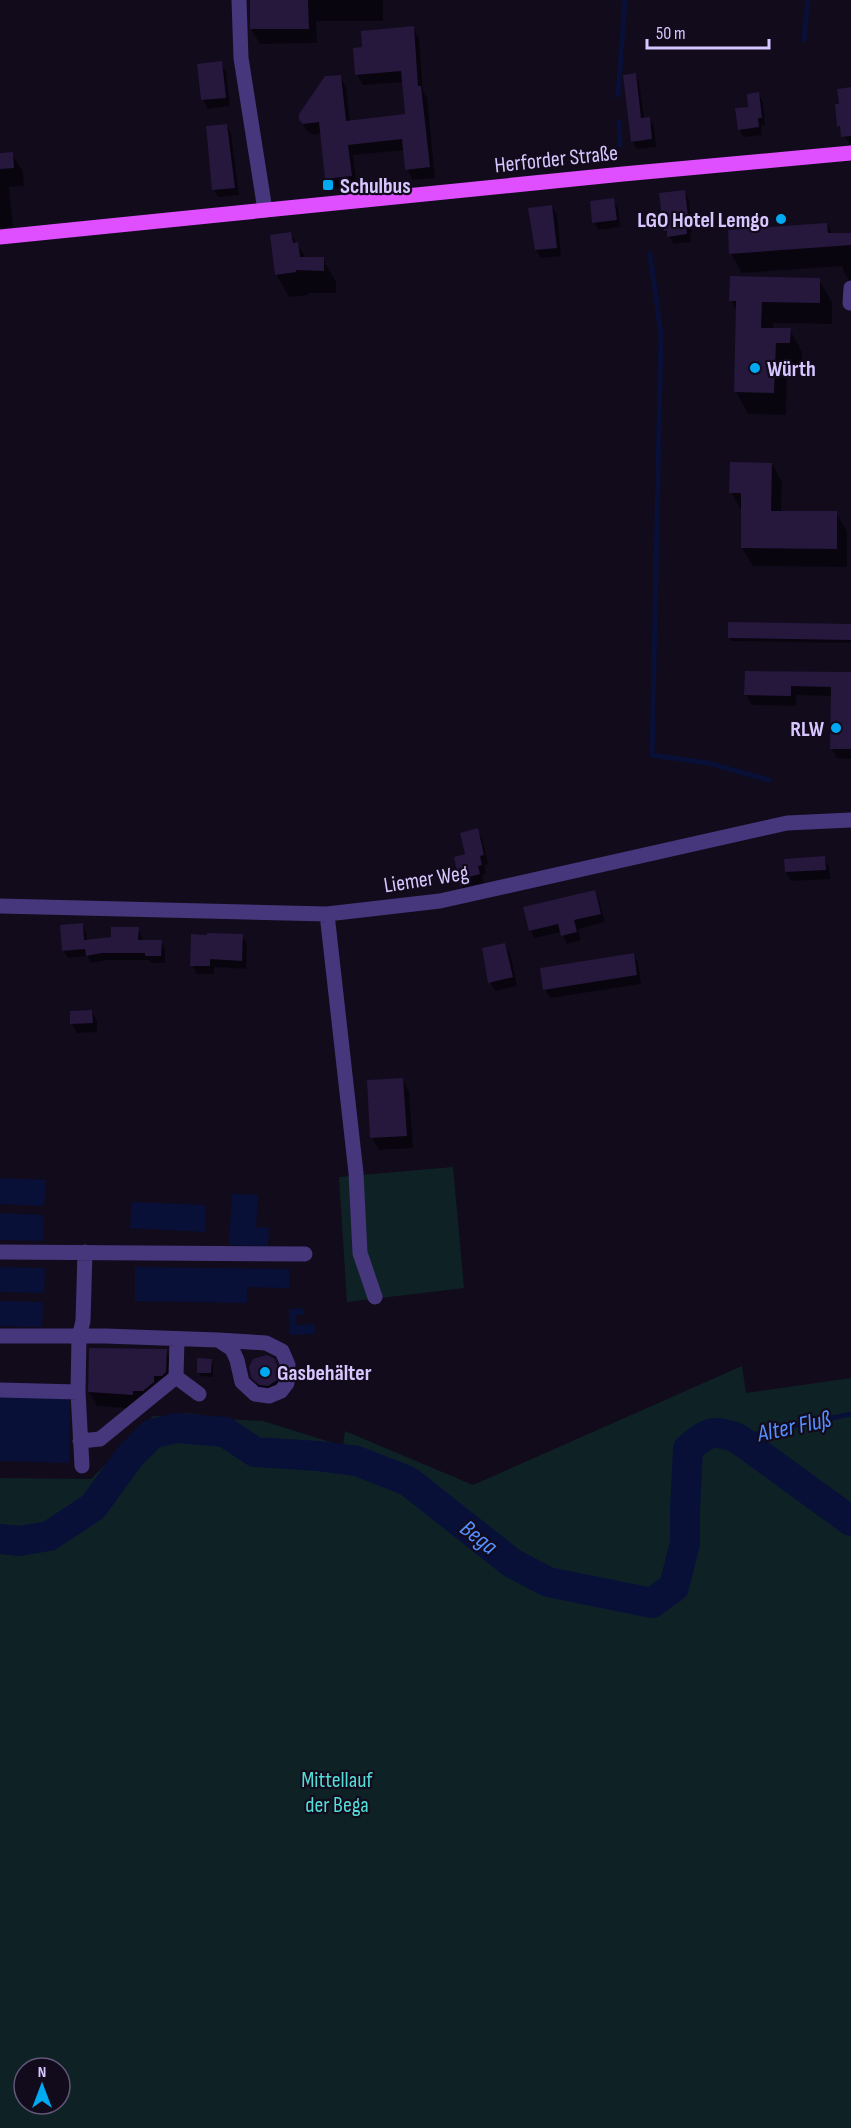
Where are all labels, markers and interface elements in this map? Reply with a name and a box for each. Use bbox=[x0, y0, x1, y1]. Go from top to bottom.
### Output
scale bar bbox=[647, 12, 768, 50]
text: 50 m bbox=[656, 23, 686, 44]
street label: Herforder Straße bbox=[493, 140, 619, 179]
place label: Schulbus bbox=[340, 173, 411, 200]
marker: Schulbus bbox=[321, 178, 335, 192]
place label: LGO Hotel Lemgo bbox=[637, 207, 769, 234]
marker: LGO Hotel Lemgo bbox=[774, 212, 788, 226]
place label: Würth bbox=[767, 356, 816, 383]
marker: Würth bbox=[748, 361, 762, 375]
place label: RLW bbox=[790, 716, 825, 743]
marker: RLW bbox=[829, 721, 843, 735]
street label: Liemer Weg bbox=[382, 859, 471, 899]
place label: Gasbehälter bbox=[277, 1360, 372, 1387]
marker: Gasbehälter bbox=[258, 1365, 272, 1379]
water label: Alter Fluß bbox=[754, 1405, 834, 1449]
water label: Bega bbox=[454, 1514, 503, 1561]
park label: Mittellauf der Bega bbox=[301, 1767, 373, 1819]
north arrow bbox=[12, 2056, 72, 2116]
text: N bbox=[38, 2063, 46, 2082]

